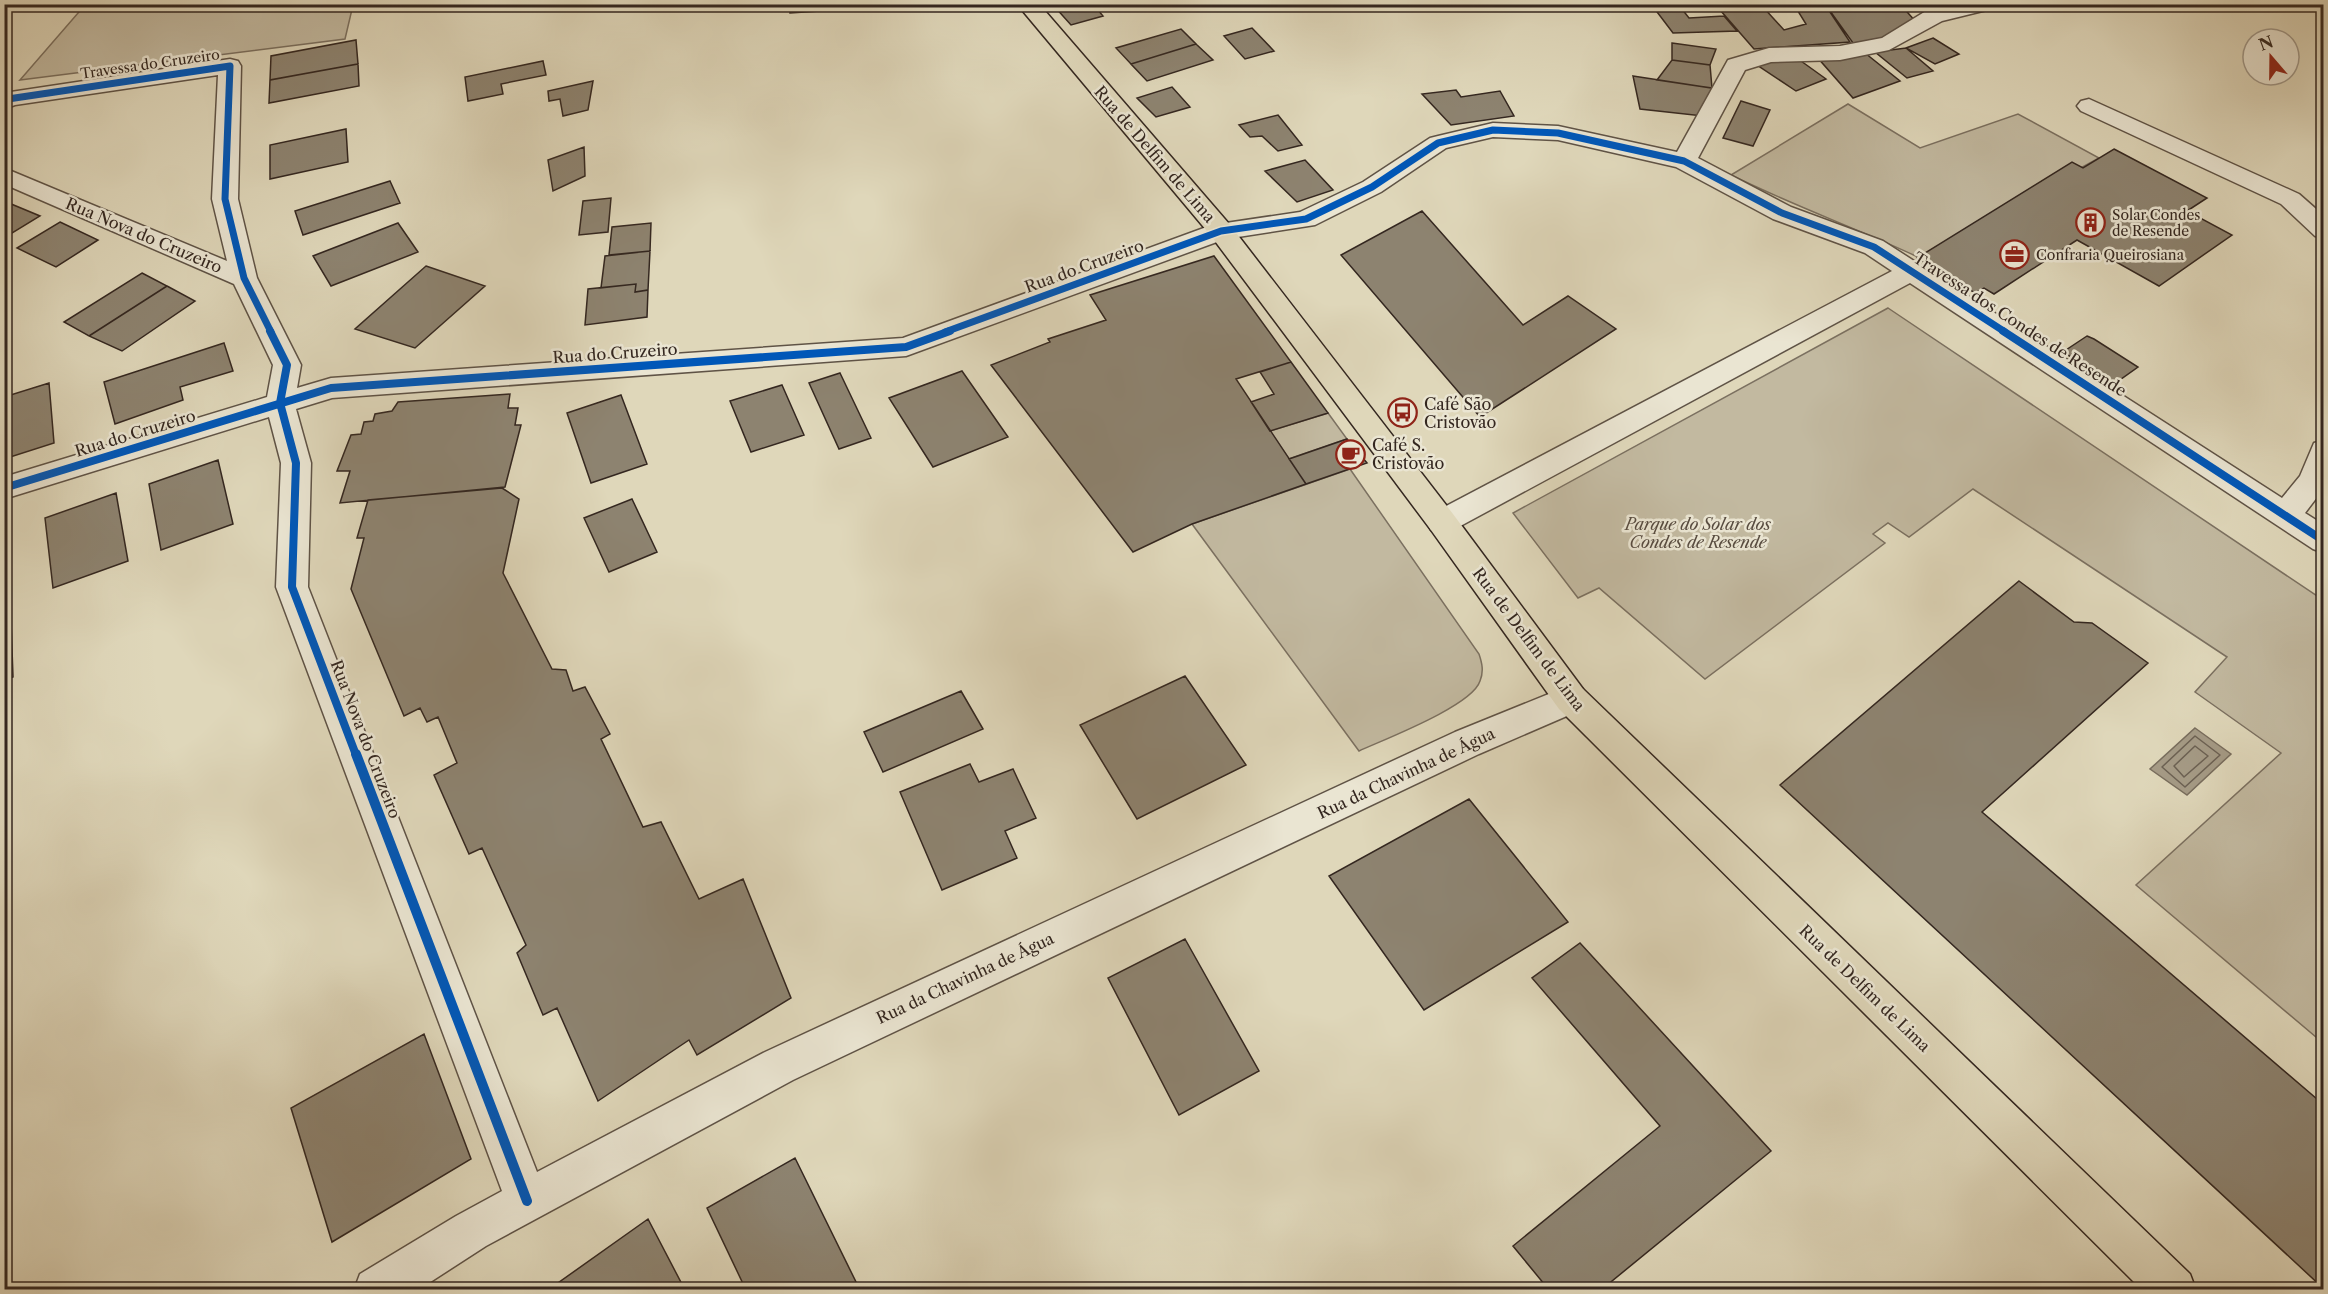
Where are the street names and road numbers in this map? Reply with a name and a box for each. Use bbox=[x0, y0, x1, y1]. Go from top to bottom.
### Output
street label: Travessa do Cruzeiro bbox=[79, 45, 221, 83]
street label: Rua de Delfim de Lima bbox=[1090, 82, 1220, 227]
street label: Rua Nova do Cruzeiro bbox=[63, 193, 225, 277]
street label: Rua do Cruzeiro bbox=[1022, 235, 1146, 297]
street label: Travessa dos Condes de Resende bbox=[1910, 247, 2130, 401]
street label: Rua do Cruzeiro bbox=[552, 339, 678, 367]
street label: Rua do Cruzeiro bbox=[72, 405, 198, 461]
street label: Rua de Delfim de Lima bbox=[1468, 563, 1590, 715]
street label: Rua Nova do Cruzeiro bbox=[327, 657, 406, 821]
street label: Rua da Chavinha de Água bbox=[1314, 723, 1498, 823]
street label: Rua de Delfim de Lima bbox=[1795, 920, 1935, 1056]
street label: Rua da Chavinha de Água bbox=[873, 928, 1057, 1028]

